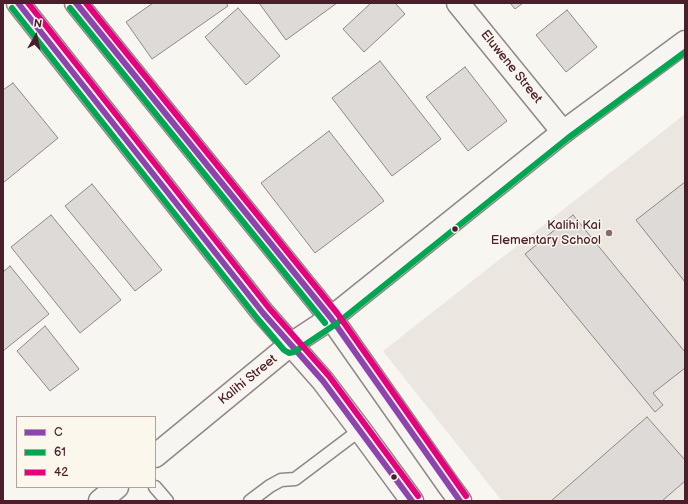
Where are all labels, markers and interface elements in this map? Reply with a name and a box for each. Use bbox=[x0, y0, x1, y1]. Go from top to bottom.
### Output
north arrow bbox=[16, 16, 56, 56]
text: N bbox=[33, 17, 43, 31]
street label: Eluwene Street bbox=[477, 27, 545, 107]
place label: Kalihi Kai Elementary School bbox=[491, 218, 601, 249]
unlabelled marker bbox=[450, 224, 460, 234]
marker: Kalihi Kai Elementary School bbox=[604, 228, 614, 238]
street label: Kalihi Street bbox=[216, 352, 280, 408]
legend bbox=[16, 416, 156, 488]
text: C bbox=[54, 425, 63, 440]
text: 61 bbox=[54, 445, 66, 460]
text: 42 bbox=[54, 465, 68, 480]
unlabelled marker bbox=[389, 472, 399, 482]

